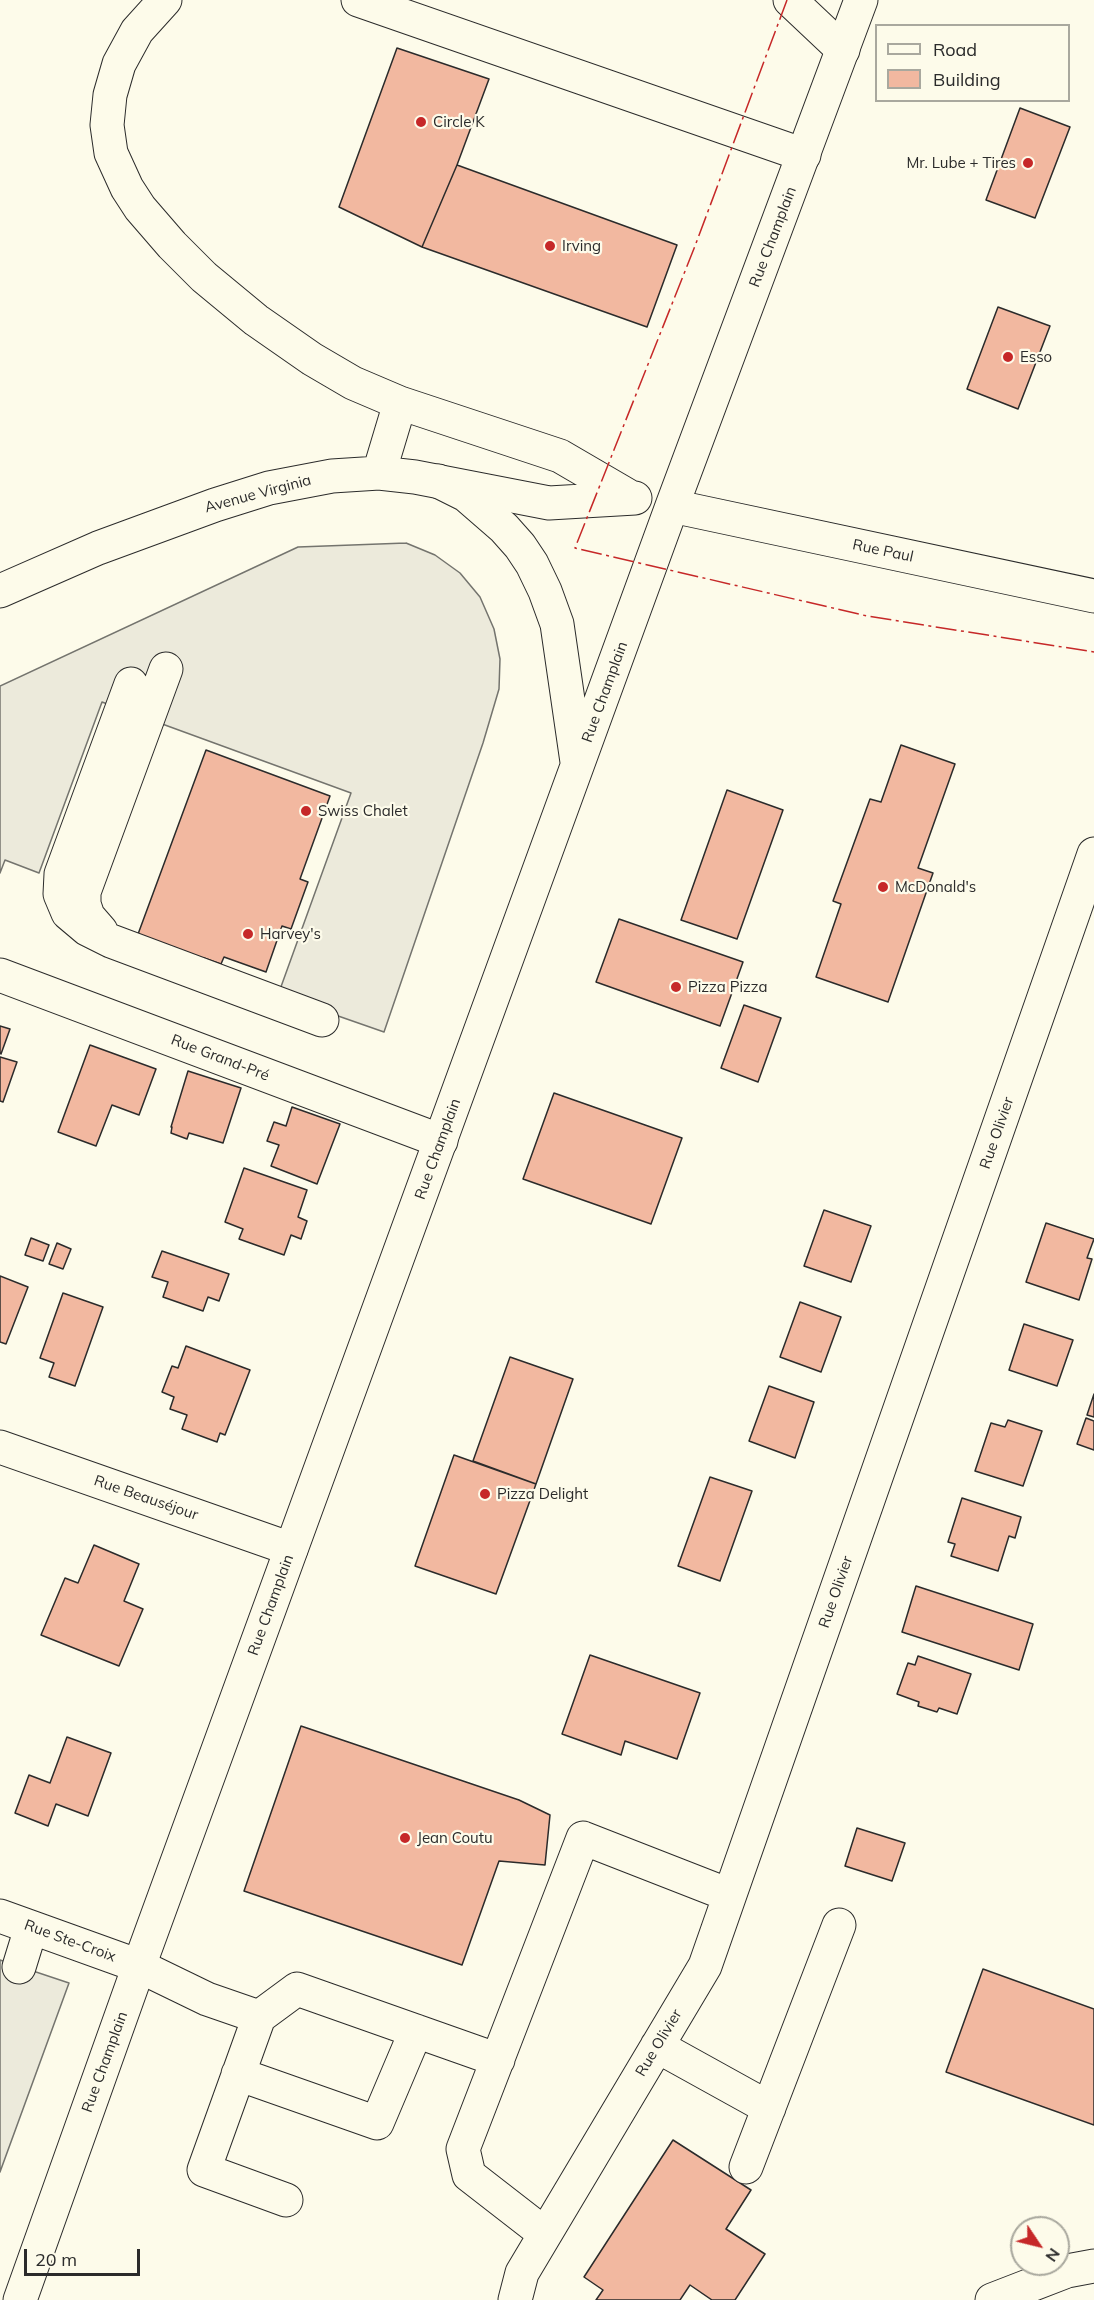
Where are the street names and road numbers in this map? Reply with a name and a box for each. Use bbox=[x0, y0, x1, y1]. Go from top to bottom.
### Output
street label: Rue Champlain bbox=[746, 184, 800, 290]
street label: Avenue Virginia bbox=[203, 471, 313, 517]
street label: Rue Paul bbox=[851, 536, 915, 566]
street label: Rue Champlain bbox=[578, 639, 632, 745]
street label: Rue Grand-Pré bbox=[168, 1031, 272, 1085]
street label: Rue Olivier bbox=[976, 1095, 1018, 1171]
street label: Rue Champlain bbox=[411, 1096, 465, 1202]
street label: Rue Beauséjour bbox=[92, 1472, 200, 1524]
street label: Rue Champlain bbox=[244, 1552, 298, 1658]
street label: Rue Olivier bbox=[815, 1554, 857, 1630]
street label: Rue Ste-Croix bbox=[22, 1916, 118, 1966]
street label: Rue Olivier bbox=[632, 2006, 686, 2080]
street label: Rue Champlain bbox=[78, 2009, 132, 2115]

